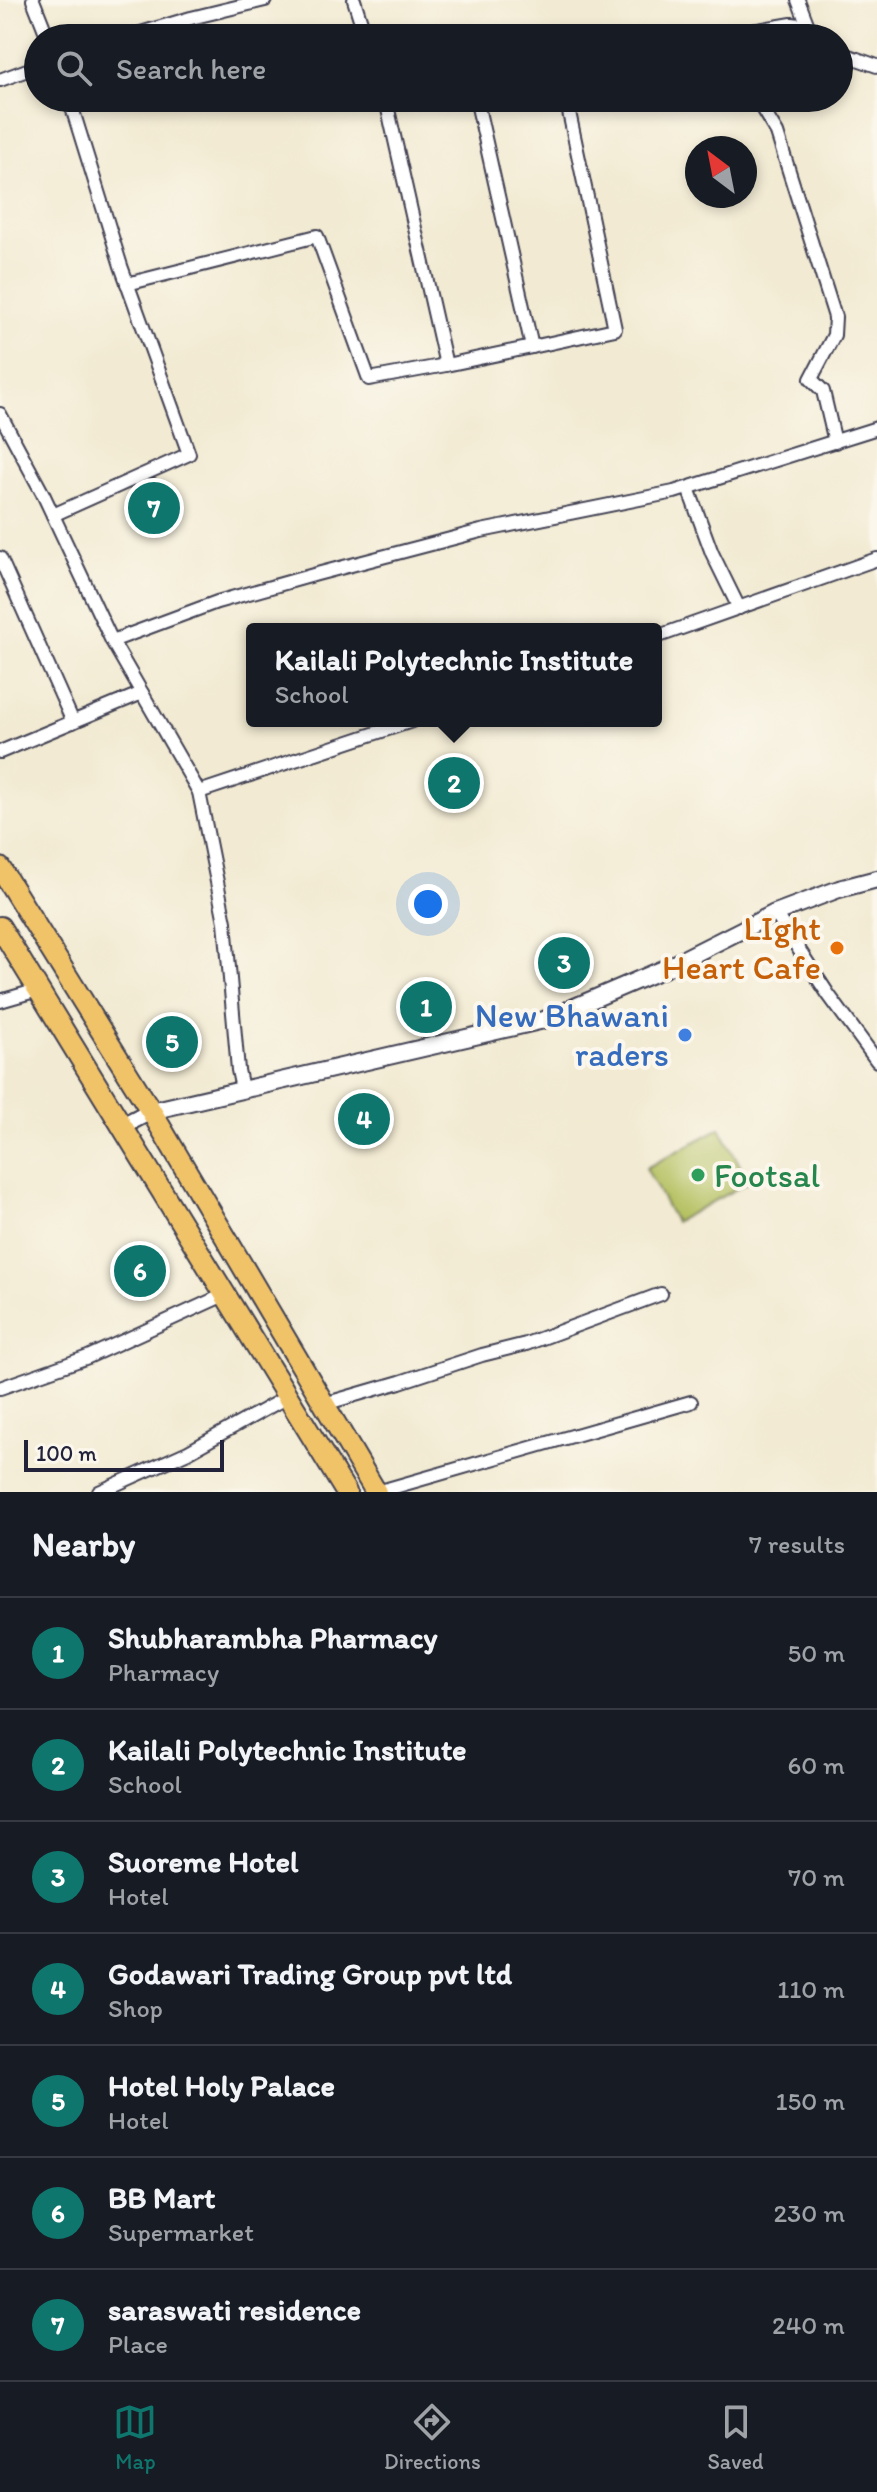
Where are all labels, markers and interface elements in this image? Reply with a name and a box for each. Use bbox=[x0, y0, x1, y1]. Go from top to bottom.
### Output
search box bbox=[24, 24, 853, 112]
icon: search bbox=[52, 46, 96, 90]
text: Search here bbox=[116, 50, 266, 87]
north arrow bbox=[685, 136, 757, 208]
pin: 7 bbox=[128, 478, 180, 538]
popup bbox=[246, 623, 662, 727]
text: Kailali Polytechnic Institute bbox=[275, 641, 633, 678]
text: School bbox=[275, 678, 349, 710]
pin: 2 bbox=[428, 753, 480, 813]
your location bbox=[408, 884, 448, 924]
place label: LIght Heart Cafe bbox=[662, 908, 821, 988]
pin: 3 bbox=[538, 933, 590, 993]
marker: LIght Heart Cafe bbox=[828, 939, 846, 957]
pin: 1 bbox=[400, 977, 452, 1037]
place label: New Bhawani raders bbox=[475, 995, 669, 1075]
pin: 5 bbox=[146, 1012, 198, 1072]
marker: New Bhawani raders bbox=[676, 1026, 694, 1044]
pin: 4 bbox=[338, 1089, 390, 1149]
place label: Footsal bbox=[714, 1155, 821, 1196]
marker: Footsal bbox=[689, 1166, 707, 1184]
pin: 6 bbox=[114, 1241, 166, 1301]
scale bar bbox=[24, 1436, 224, 1472]
text: 100 m bbox=[36, 1440, 97, 1467]
text: Nearby bbox=[32, 1524, 135, 1565]
text: 7 results bbox=[749, 1528, 845, 1560]
text: Shubharambha Pharmacy bbox=[108, 1619, 438, 1656]
text: 1 bbox=[52, 1637, 64, 1669]
text: 50 m bbox=[788, 1637, 845, 1669]
text: Pharmacy bbox=[108, 1656, 219, 1688]
text: Kailali Polytechnic Institute bbox=[108, 1731, 467, 1768]
text: 2 bbox=[51, 1749, 65, 1781]
text: 60 m bbox=[788, 1749, 845, 1781]
text: School bbox=[108, 1768, 182, 1800]
text: Suoreme Hotel bbox=[108, 1843, 299, 1880]
text: 3 bbox=[51, 1861, 65, 1893]
text: 70 m bbox=[788, 1861, 845, 1893]
text: Hotel bbox=[108, 1880, 169, 1912]
text: Godawari Trading Group pvt ltd bbox=[108, 1955, 512, 1992]
text: 4 bbox=[50, 1973, 66, 2005]
text: 110 m bbox=[777, 1973, 845, 2005]
text: Shop bbox=[108, 1992, 163, 2024]
text: Hotel Holy Palace bbox=[108, 2067, 335, 2104]
text: 5 bbox=[51, 2085, 65, 2117]
text: 150 m bbox=[776, 2085, 845, 2117]
text: Hotel bbox=[108, 2104, 169, 2136]
text: BB Mart bbox=[108, 2179, 215, 2216]
text: 6 bbox=[51, 2197, 65, 2229]
text: 230 m bbox=[773, 2197, 845, 2229]
text: Supermarket bbox=[108, 2216, 254, 2248]
text: saraswati residence bbox=[108, 2291, 361, 2328]
text: 7 bbox=[52, 2309, 64, 2341]
text: 240 m bbox=[772, 2309, 845, 2341]
text: Place bbox=[108, 2328, 168, 2360]
tab: Map bbox=[113, 2400, 157, 2475]
tab: Directions bbox=[384, 2400, 481, 2475]
tab: Saved bbox=[707, 2400, 764, 2475]

